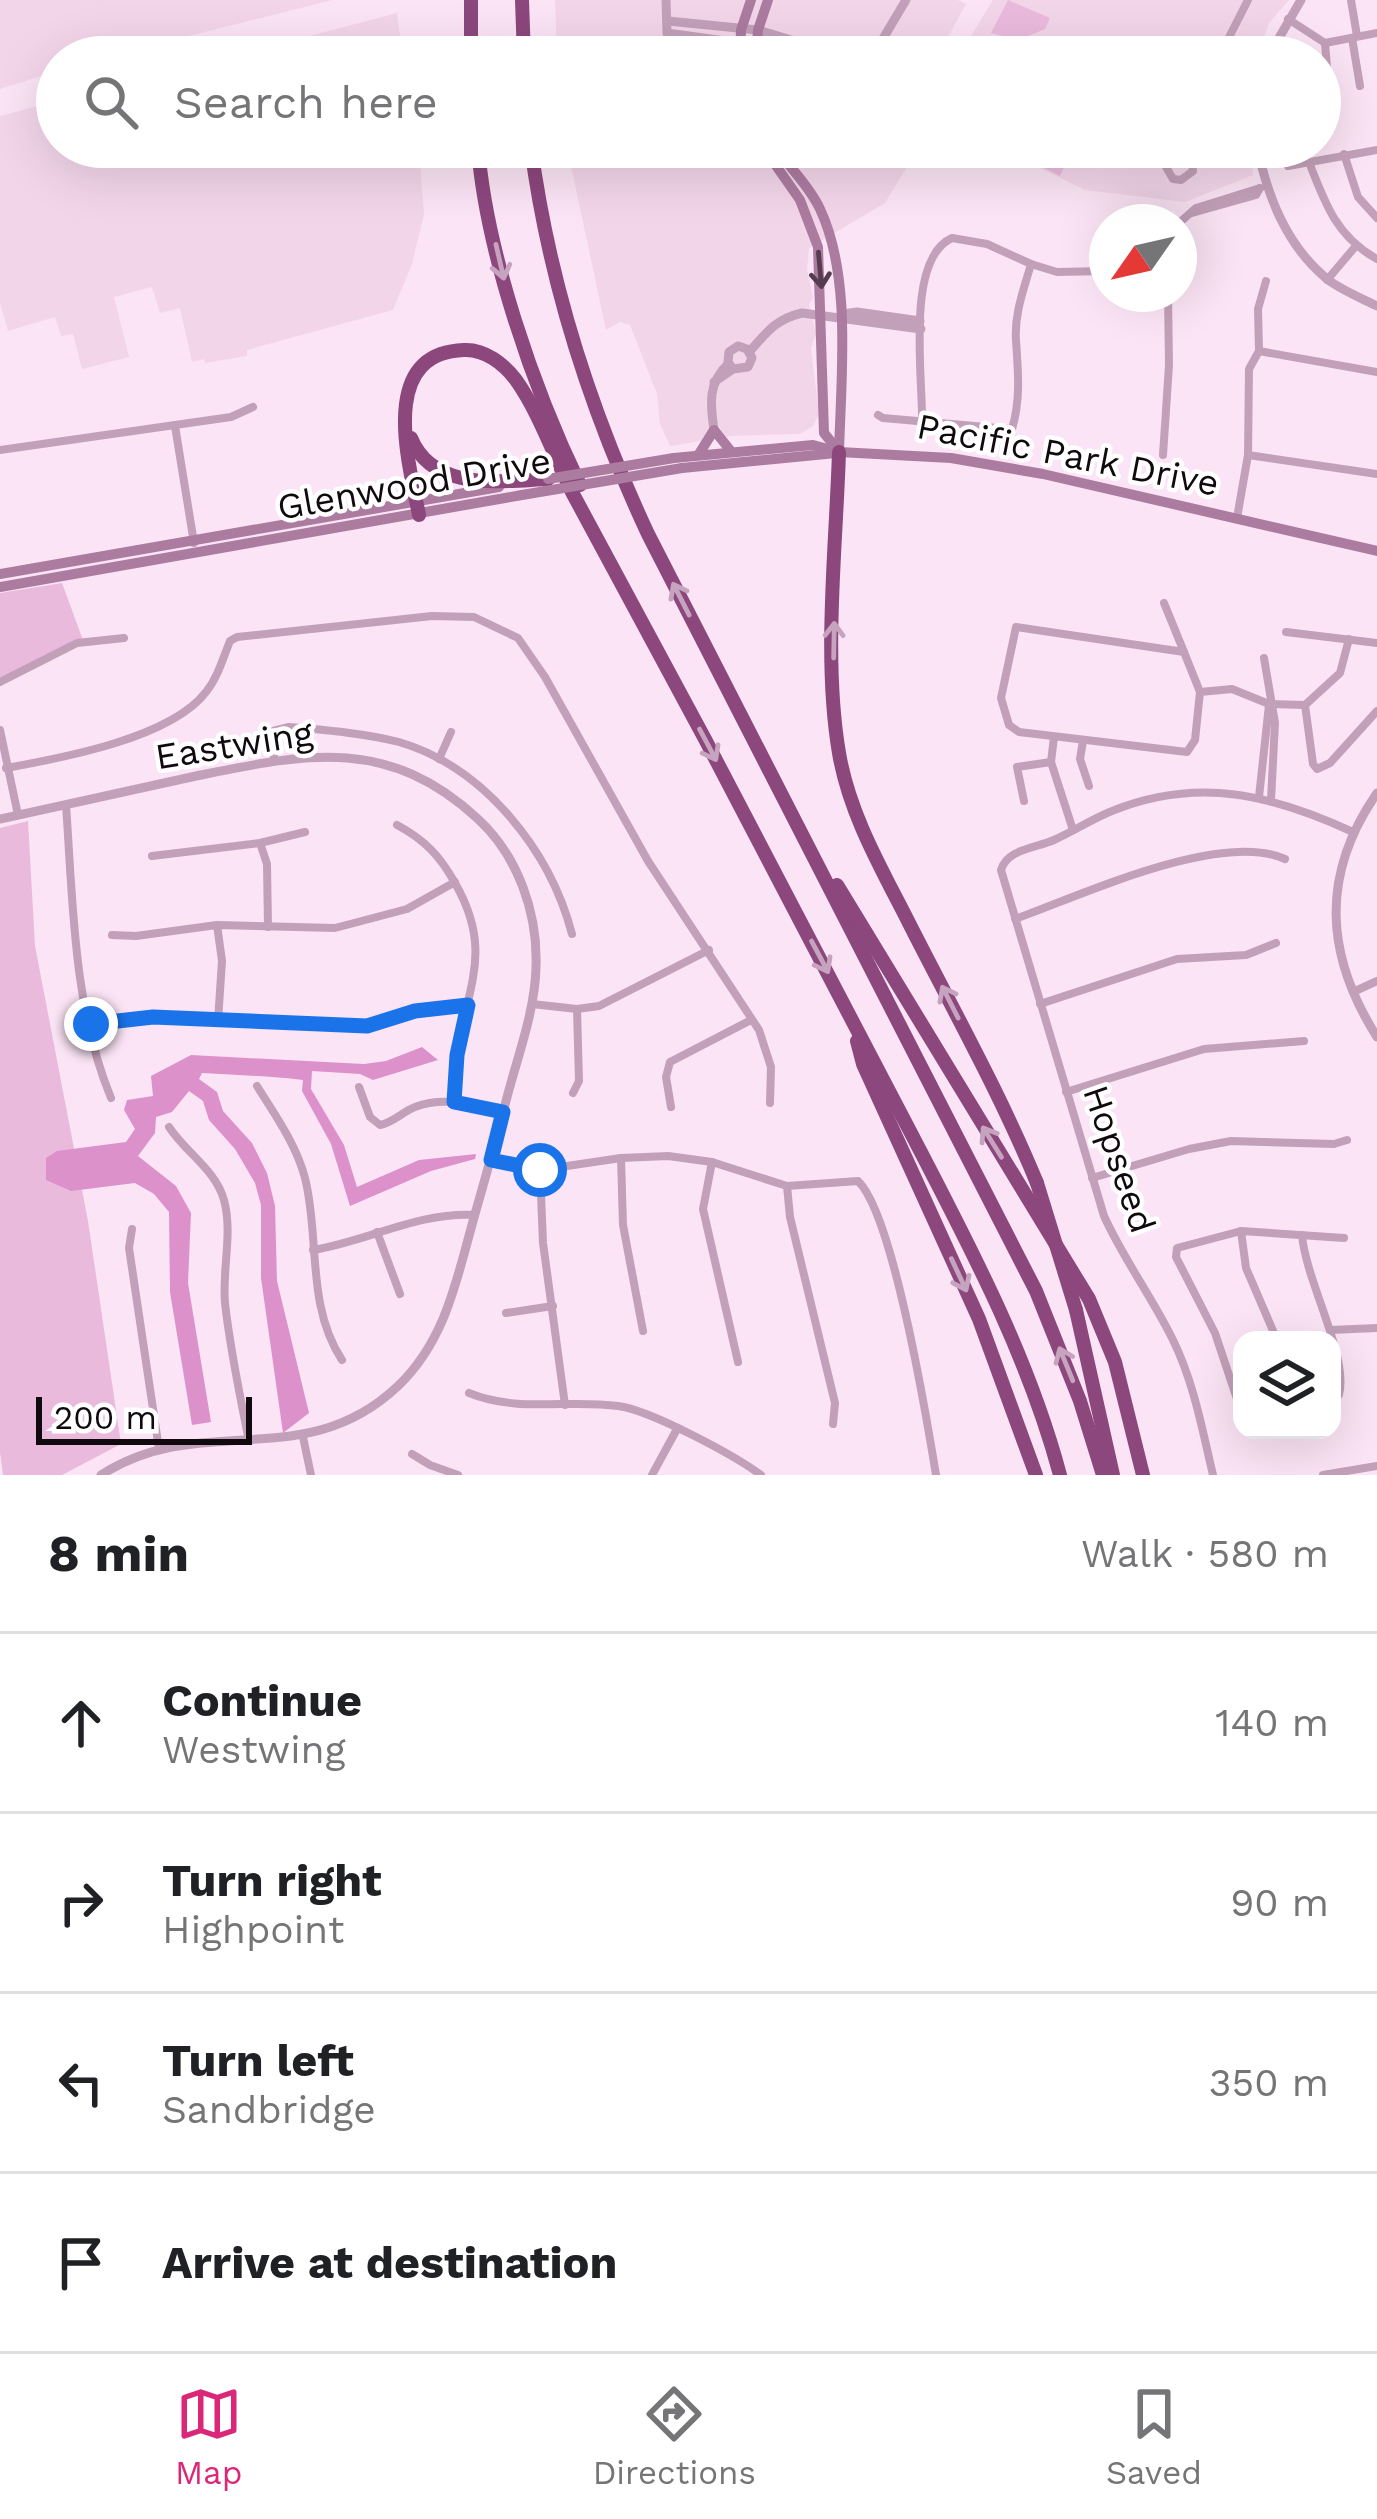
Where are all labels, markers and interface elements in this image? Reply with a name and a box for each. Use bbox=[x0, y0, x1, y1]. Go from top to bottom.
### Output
search box bbox=[36, 36, 1341, 168]
icon: search bbox=[78, 69, 144, 135]
text: Search here bbox=[174, 76, 438, 129]
north arrow bbox=[1089, 204, 1197, 312]
one-way arrow bbox=[490, 242, 513, 280]
one-way arrow bbox=[809, 250, 832, 289]
street label: Pacific Park Drive bbox=[913, 405, 1223, 505]
street label: Glenwood Drive bbox=[274, 439, 554, 529]
one-way arrow bbox=[668, 582, 691, 618]
one-way arrow bbox=[823, 621, 845, 660]
street label: Eastwing bbox=[152, 712, 316, 778]
one-way arrow bbox=[697, 727, 720, 762]
one-way arrow bbox=[809, 938, 832, 974]
one-way arrow bbox=[937, 985, 960, 1021]
route end bbox=[64, 997, 118, 1051]
street label: Hopseed bbox=[1074, 1080, 1164, 1238]
one-way arrow bbox=[980, 1126, 1004, 1160]
route start bbox=[513, 1143, 567, 1197]
one-way arrow bbox=[950, 1256, 972, 1292]
map controls bbox=[1233, 1331, 1341, 1439]
button: layers bbox=[1233, 1331, 1341, 1439]
one-way arrow bbox=[1053, 1347, 1075, 1384]
scale bar bbox=[36, 1391, 252, 1444]
text: 200 m bbox=[54, 1398, 157, 1437]
text: 8 min bbox=[48, 1524, 189, 1583]
text: Walk · 580 m bbox=[1081, 1531, 1329, 1576]
text: Continue bbox=[162, 1674, 362, 1727]
icon: ahead bbox=[48, 1690, 114, 1756]
text: 140 m bbox=[1215, 1700, 1329, 1745]
text: Westwing bbox=[162, 1727, 345, 1772]
text: Turn right bbox=[162, 1854, 382, 1907]
icon: right bbox=[48, 1870, 114, 1936]
text: 90 m bbox=[1230, 1880, 1329, 1925]
text: Highpoint bbox=[162, 1907, 344, 1952]
text: Turn left bbox=[162, 2034, 354, 2087]
icon: left bbox=[48, 2050, 114, 2116]
text: 350 m bbox=[1209, 2060, 1329, 2105]
text: Sandbridge bbox=[162, 2087, 376, 2132]
icon: arrive bbox=[48, 2230, 114, 2296]
text: Arrive at destination bbox=[162, 2236, 617, 2289]
tab: Map bbox=[175, 2381, 242, 2492]
tab: Directions bbox=[593, 2381, 756, 2492]
tab: Saved bbox=[1106, 2381, 1202, 2492]

